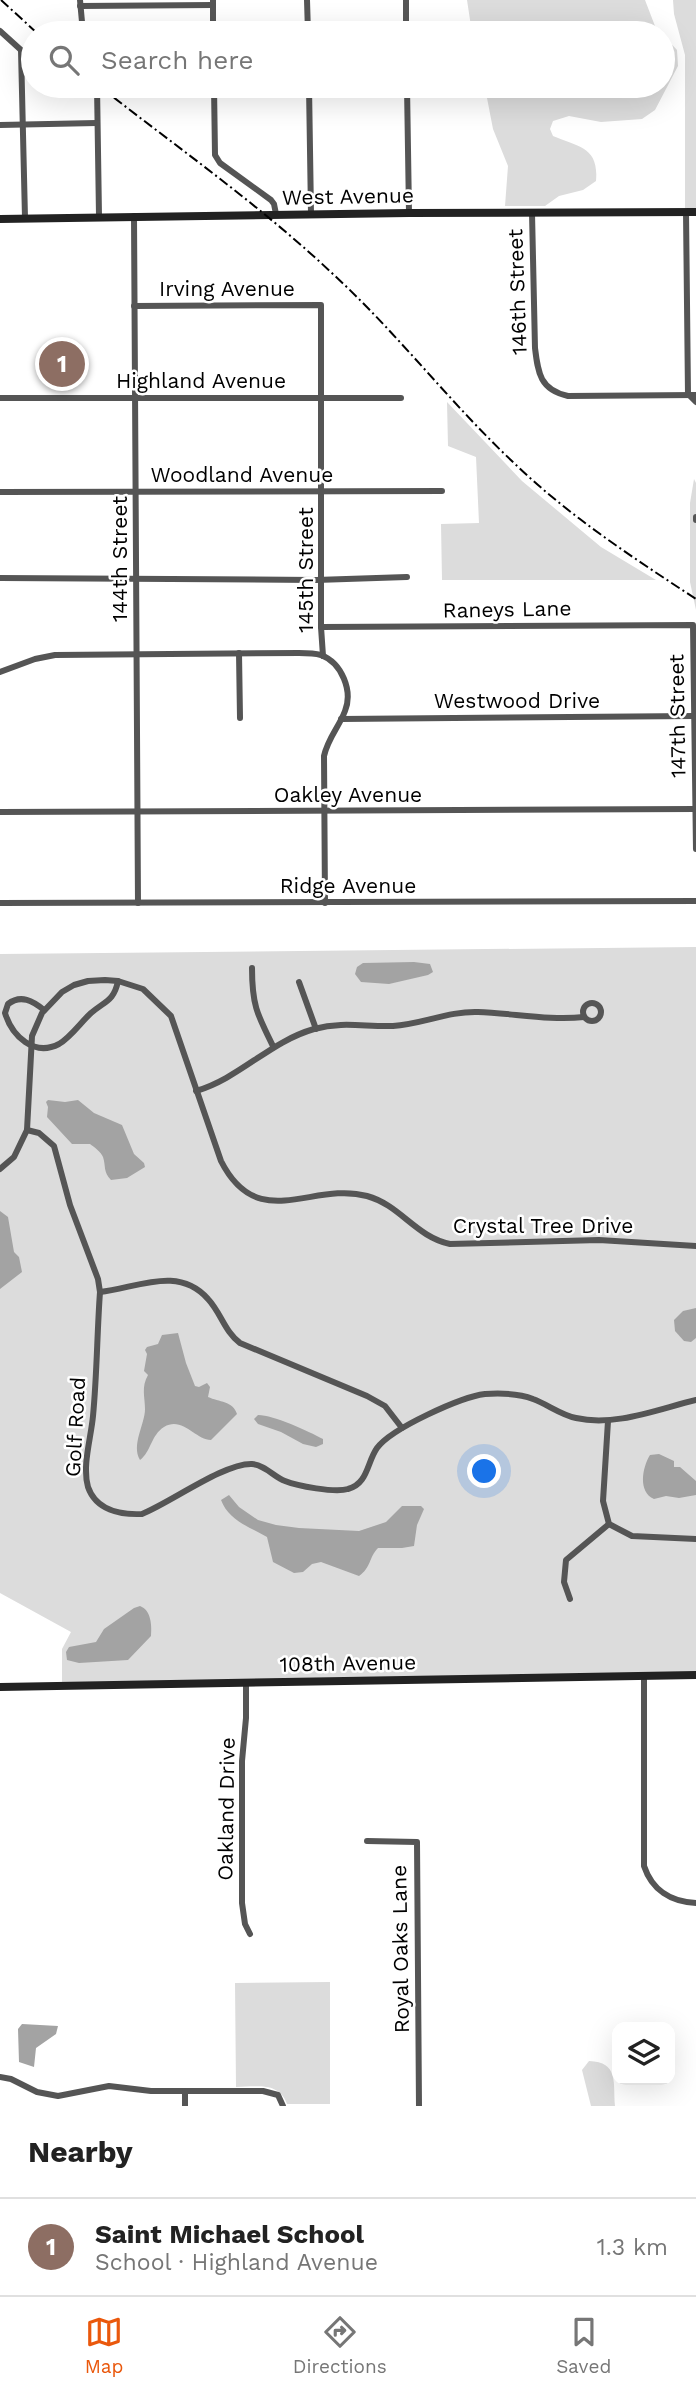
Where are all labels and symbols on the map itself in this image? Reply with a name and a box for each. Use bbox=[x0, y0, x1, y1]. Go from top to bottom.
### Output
street label: West Avenue bbox=[282, 182, 414, 210]
street label: 146th Street bbox=[502, 228, 532, 355]
street label: Irving Avenue bbox=[159, 276, 295, 301]
pin: 1 bbox=[39, 338, 85, 390]
street label: Highland Avenue bbox=[116, 368, 286, 393]
street label: Woodland Avenue bbox=[151, 462, 333, 487]
street label: 144th Street bbox=[107, 496, 132, 622]
street label: 145th Street bbox=[293, 507, 318, 633]
street label: Raneys Lane bbox=[442, 595, 572, 623]
street label: 147th Street bbox=[663, 654, 691, 778]
street label: Westwood Drive bbox=[434, 688, 600, 713]
street label: Oakley Avenue bbox=[274, 782, 422, 807]
street label: Ridge Avenue bbox=[280, 873, 416, 898]
street label: Crystal Tree Drive bbox=[453, 1213, 633, 1238]
street label: Golf Road bbox=[60, 1376, 90, 1478]
your location bbox=[467, 1454, 501, 1488]
street label: 108th Avenue bbox=[279, 1649, 417, 1677]
street label: Oakland Drive bbox=[212, 1737, 240, 1881]
street label: Royal Oaks Lane bbox=[386, 1865, 414, 2033]

